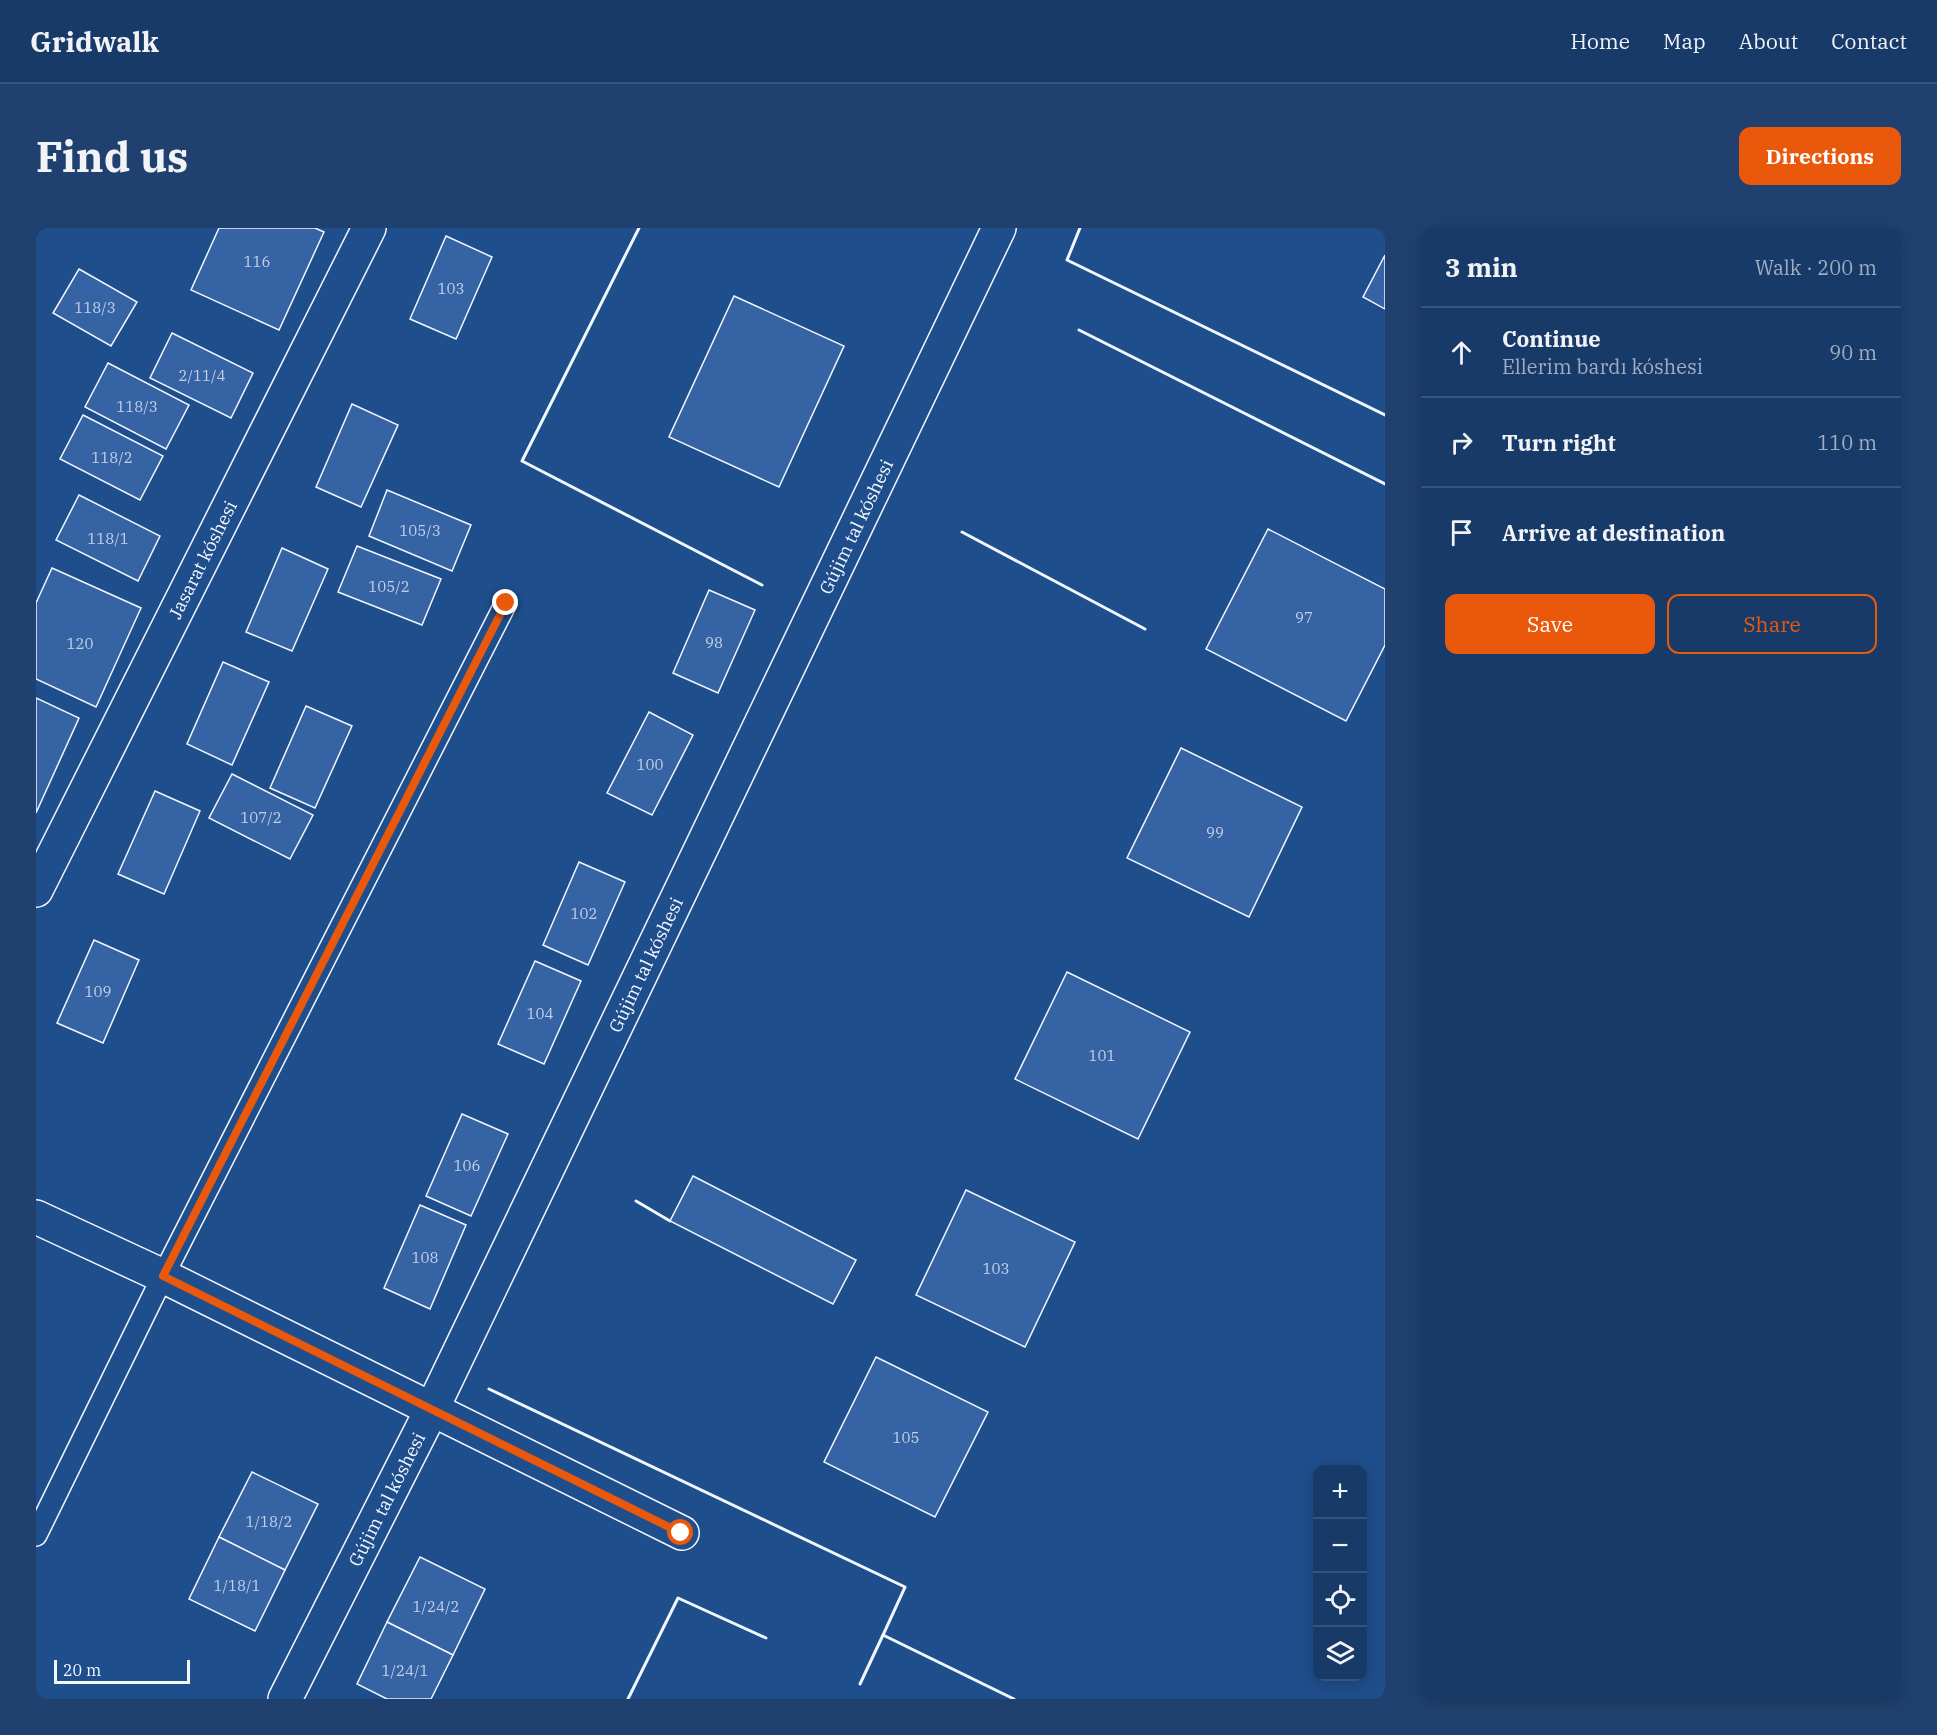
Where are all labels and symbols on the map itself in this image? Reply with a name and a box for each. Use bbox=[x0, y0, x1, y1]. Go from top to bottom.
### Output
house number: 116 bbox=[243, 252, 271, 271]
house number: 103 bbox=[437, 279, 465, 298]
house number: 118/3 bbox=[74, 298, 116, 317]
house number: 2/11/4 bbox=[179, 366, 225, 385]
house number: 118/3 bbox=[116, 397, 158, 416]
house number: 118/2 bbox=[91, 448, 133, 467]
street label: Gújim tal kóshesi bbox=[813, 455, 898, 598]
street label: Jasarat kóshesi bbox=[163, 496, 242, 622]
house number: 105/3 bbox=[399, 521, 441, 540]
house number: 118/1 bbox=[87, 529, 129, 548]
house number: 105/2 bbox=[368, 577, 410, 596]
route end bbox=[492, 589, 518, 615]
house number: 97 bbox=[1295, 608, 1313, 627]
house number: 98 bbox=[705, 633, 723, 652]
house number: 120 bbox=[66, 634, 94, 653]
house number: 100 bbox=[636, 755, 664, 774]
house number: 107/2 bbox=[240, 808, 282, 827]
house number: 99 bbox=[1206, 823, 1224, 842]
street label: Gújim tal kóshesi bbox=[603, 893, 688, 1036]
house number: 102 bbox=[570, 904, 598, 923]
house number: 109 bbox=[84, 982, 112, 1001]
house number: 104 bbox=[526, 1004, 554, 1023]
house number: 101 bbox=[1088, 1046, 1116, 1065]
house number: 106 bbox=[453, 1156, 481, 1175]
house number: 108 bbox=[411, 1248, 439, 1267]
house number: 103 bbox=[982, 1259, 1010, 1278]
street label: Gújim tal kóshesi bbox=[343, 1428, 430, 1570]
house number: 105 bbox=[892, 1428, 920, 1447]
house number: 1/18/2 bbox=[246, 1512, 292, 1531]
route start bbox=[667, 1519, 693, 1545]
house number: 1/18/1 bbox=[214, 1576, 260, 1595]
house number: 1/24/2 bbox=[413, 1597, 459, 1616]
scale bar bbox=[54, 1657, 190, 1684]
house number: 1/24/1 bbox=[382, 1661, 428, 1680]

